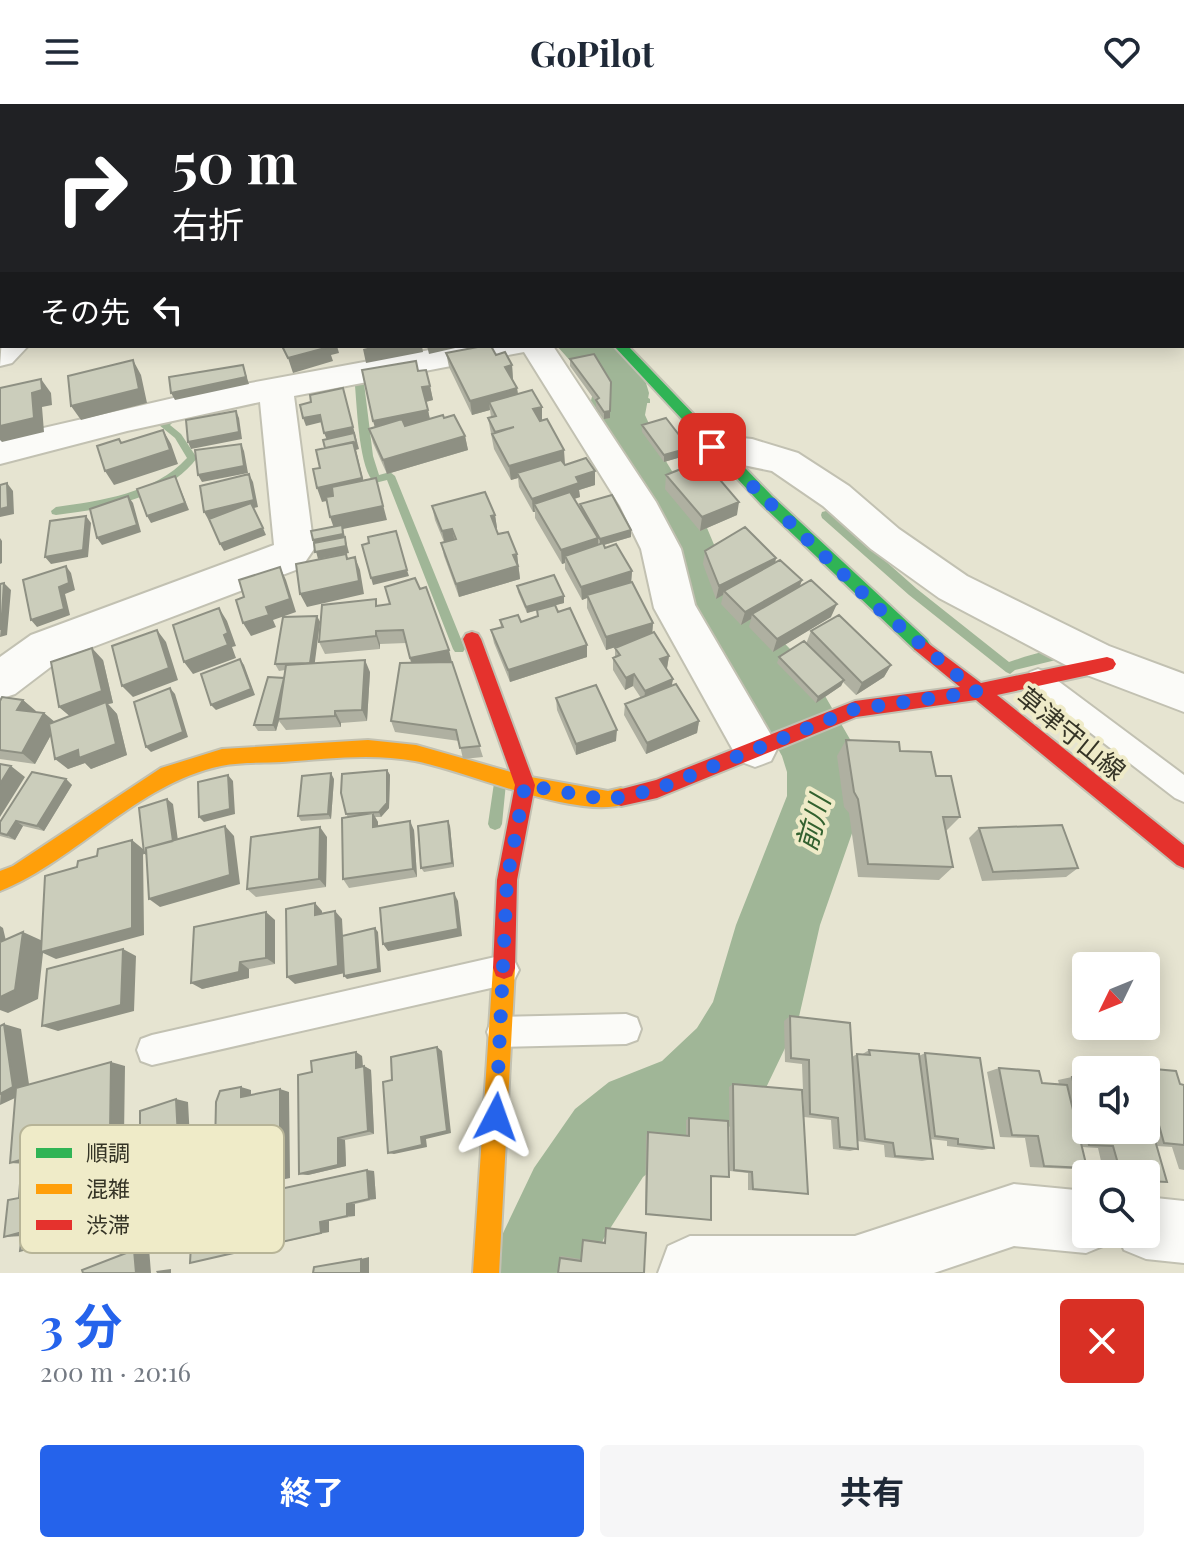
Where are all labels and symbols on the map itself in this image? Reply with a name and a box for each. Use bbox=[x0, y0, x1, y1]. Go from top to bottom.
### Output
pin bbox=[678, 413, 746, 481]
street label: 草津守山線 bbox=[1010, 678, 1133, 787]
water label: 前川 bbox=[786, 788, 838, 855]
north arrow bbox=[1072, 952, 1160, 1040]
position arrow bbox=[454, 1075, 538, 1159]
legend bbox=[20, 1125, 284, 1253]
text: 順調 bbox=[86, 1137, 130, 1167]
text: 混雑 bbox=[86, 1173, 130, 1203]
text: 渋滞 bbox=[86, 1209, 130, 1239]

